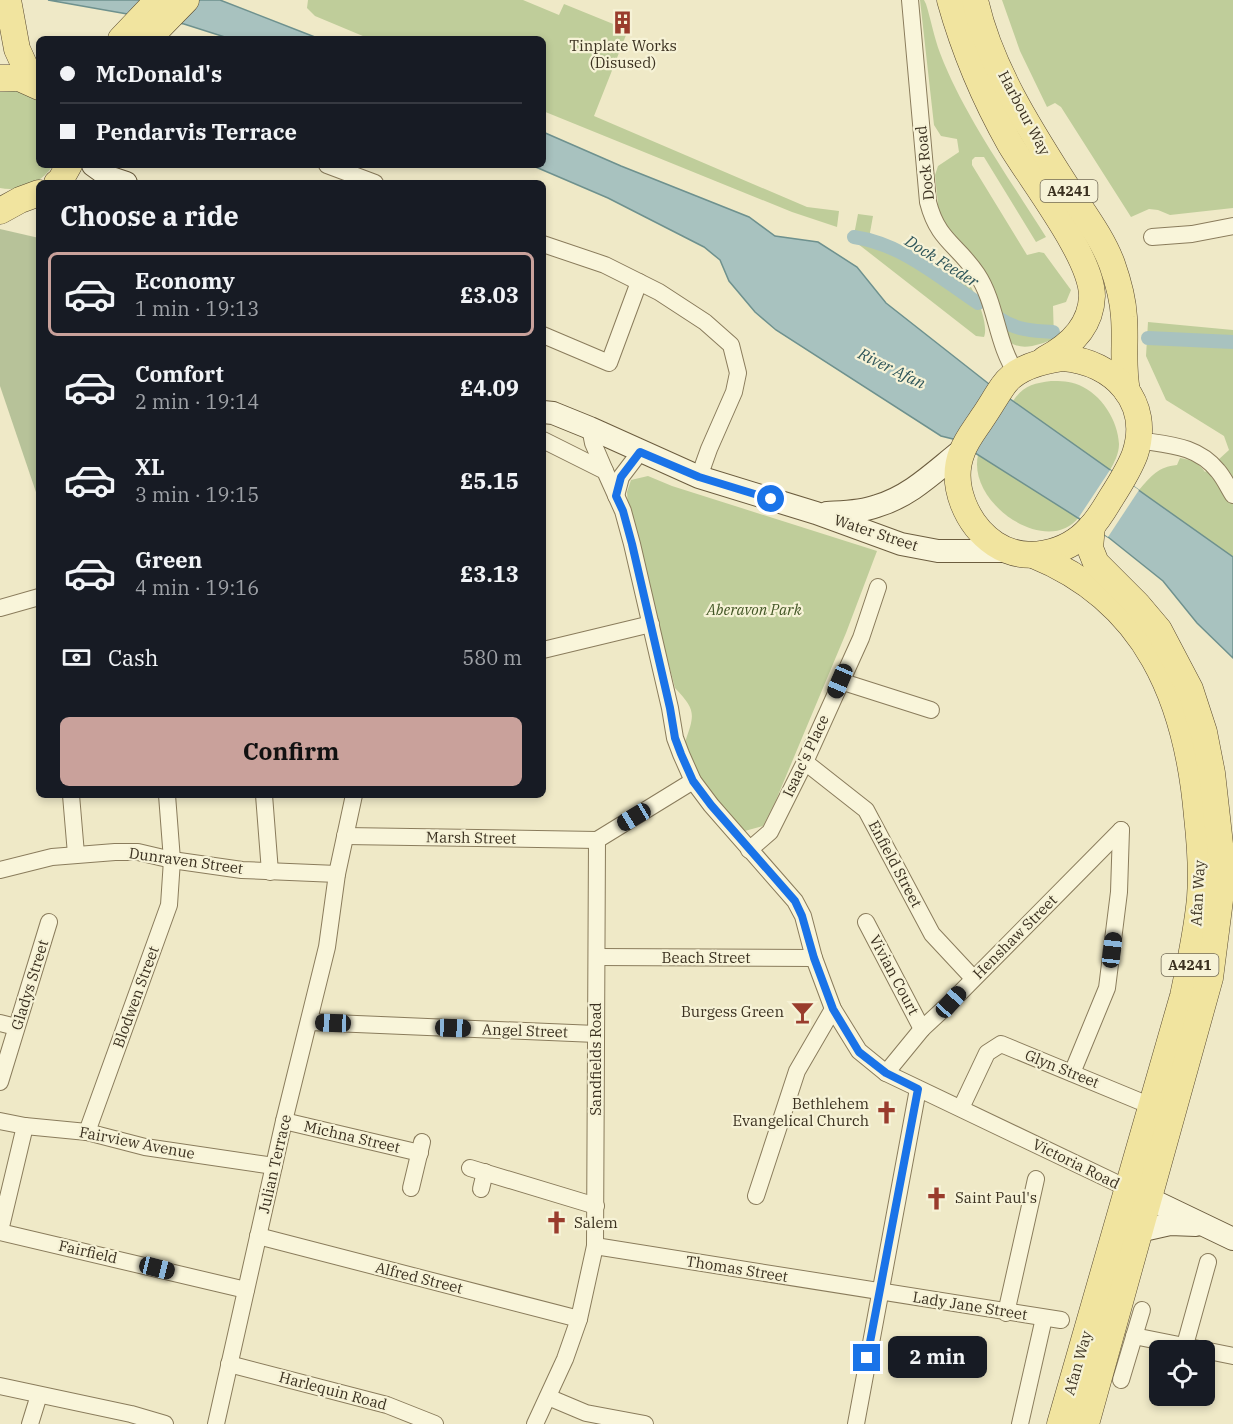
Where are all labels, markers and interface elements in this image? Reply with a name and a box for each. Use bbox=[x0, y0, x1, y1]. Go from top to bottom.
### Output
building icon: Tinplate Works (Disused) bbox=[610, 9, 636, 35]
place label: Tinplate Works (Disused) bbox=[569, 36, 677, 72]
text: McDonald's bbox=[96, 59, 222, 88]
street label: Harbour Way bbox=[994, 67, 1055, 158]
text: Pendarvis Terrace bbox=[96, 117, 297, 146]
street label: Dock Road bbox=[911, 125, 938, 201]
road number: A4241 bbox=[1040, 180, 1098, 202]
text: Choose a ride bbox=[60, 198, 239, 233]
water label: Dock Feeder bbox=[901, 230, 983, 292]
text: Economy bbox=[135, 266, 235, 295]
icon: car bbox=[63, 267, 117, 321]
text: £3.03 bbox=[460, 280, 519, 309]
text: 1 min · 19:13 bbox=[135, 295, 259, 322]
water label: River Afan bbox=[854, 343, 929, 393]
text: Comfort bbox=[135, 359, 224, 388]
icon: car bbox=[63, 360, 117, 414]
text: £4.09 bbox=[460, 373, 519, 402]
text: 2 min · 19:14 bbox=[135, 388, 259, 415]
text: XL bbox=[135, 452, 165, 481]
icon: car bbox=[63, 453, 117, 507]
text: £5.15 bbox=[460, 466, 519, 495]
text: 3 min · 19:15 bbox=[135, 481, 259, 508]
route start bbox=[757, 485, 784, 512]
street label: Water Street bbox=[832, 510, 921, 555]
text: Green bbox=[135, 545, 202, 574]
icon: car bbox=[63, 546, 117, 600]
text: £3.13 bbox=[460, 559, 519, 588]
text: 4 min · 19:16 bbox=[135, 574, 259, 601]
park label: Aberavon Park bbox=[705, 600, 802, 619]
icon: cash bbox=[60, 641, 93, 674]
text: Cash bbox=[108, 643, 159, 672]
text: 580 m bbox=[462, 644, 522, 671]
car bbox=[825, 661, 855, 701]
street label: Isaac's Place bbox=[778, 712, 833, 800]
button: Confirm bbox=[60, 717, 522, 786]
car bbox=[614, 800, 654, 834]
street label: Enfield Street bbox=[865, 817, 926, 911]
street label: Marsh Street bbox=[426, 827, 516, 848]
street label: Dunraven Street bbox=[128, 843, 244, 878]
street label: Afan Way bbox=[1186, 859, 1209, 927]
street label: Henshaw Street bbox=[969, 891, 1061, 983]
car bbox=[1101, 931, 1123, 969]
street label: Vivian Court bbox=[865, 932, 923, 1018]
street label: Gladys Street bbox=[7, 937, 52, 1032]
street label: Blodwen Street bbox=[108, 943, 163, 1050]
street label: Beach Street bbox=[661, 948, 751, 967]
road number: A4241 bbox=[1162, 954, 1218, 976]
car bbox=[932, 983, 970, 1021]
bar icon: Burgess Green bbox=[789, 999, 815, 1025]
street label: Sandfields Road bbox=[586, 1002, 605, 1116]
place label: Burgess Green bbox=[681, 1002, 784, 1021]
car bbox=[315, 1013, 351, 1033]
car bbox=[435, 1018, 471, 1038]
street label: Angel Street bbox=[482, 1020, 568, 1041]
street label: Glyn Street bbox=[1022, 1045, 1102, 1092]
place label: Bethlehem Evangelical Church bbox=[733, 1094, 869, 1130]
church icon: Bethlehem Evangelical Church bbox=[874, 1100, 900, 1126]
street label: Julian Terrace bbox=[254, 1113, 295, 1215]
street label: Michna Street bbox=[302, 1116, 402, 1157]
street label: Fairview Avenue bbox=[78, 1122, 197, 1163]
street label: Victoria Road bbox=[1029, 1134, 1123, 1193]
church icon: Saint Paul's bbox=[924, 1185, 950, 1211]
place label: Saint Paul's bbox=[955, 1188, 1037, 1207]
church icon: Salem bbox=[543, 1210, 569, 1236]
place label: Salem bbox=[574, 1213, 618, 1232]
street label: Fairfield bbox=[57, 1236, 119, 1267]
street label: Thomas Street bbox=[685, 1251, 789, 1286]
car bbox=[137, 1255, 177, 1281]
street label: Alfred Street bbox=[373, 1257, 465, 1298]
street label: Lady Jane Street bbox=[911, 1287, 1029, 1324]
street label: Afan Way bbox=[1059, 1328, 1096, 1397]
callout: 2 min bbox=[888, 1337, 987, 1379]
map controls bbox=[1149, 1340, 1215, 1406]
button: locate bbox=[1149, 1340, 1215, 1406]
text: 2 min bbox=[910, 1343, 966, 1370]
route end bbox=[853, 1344, 880, 1371]
street label: Harlequin Road bbox=[277, 1367, 389, 1414]

